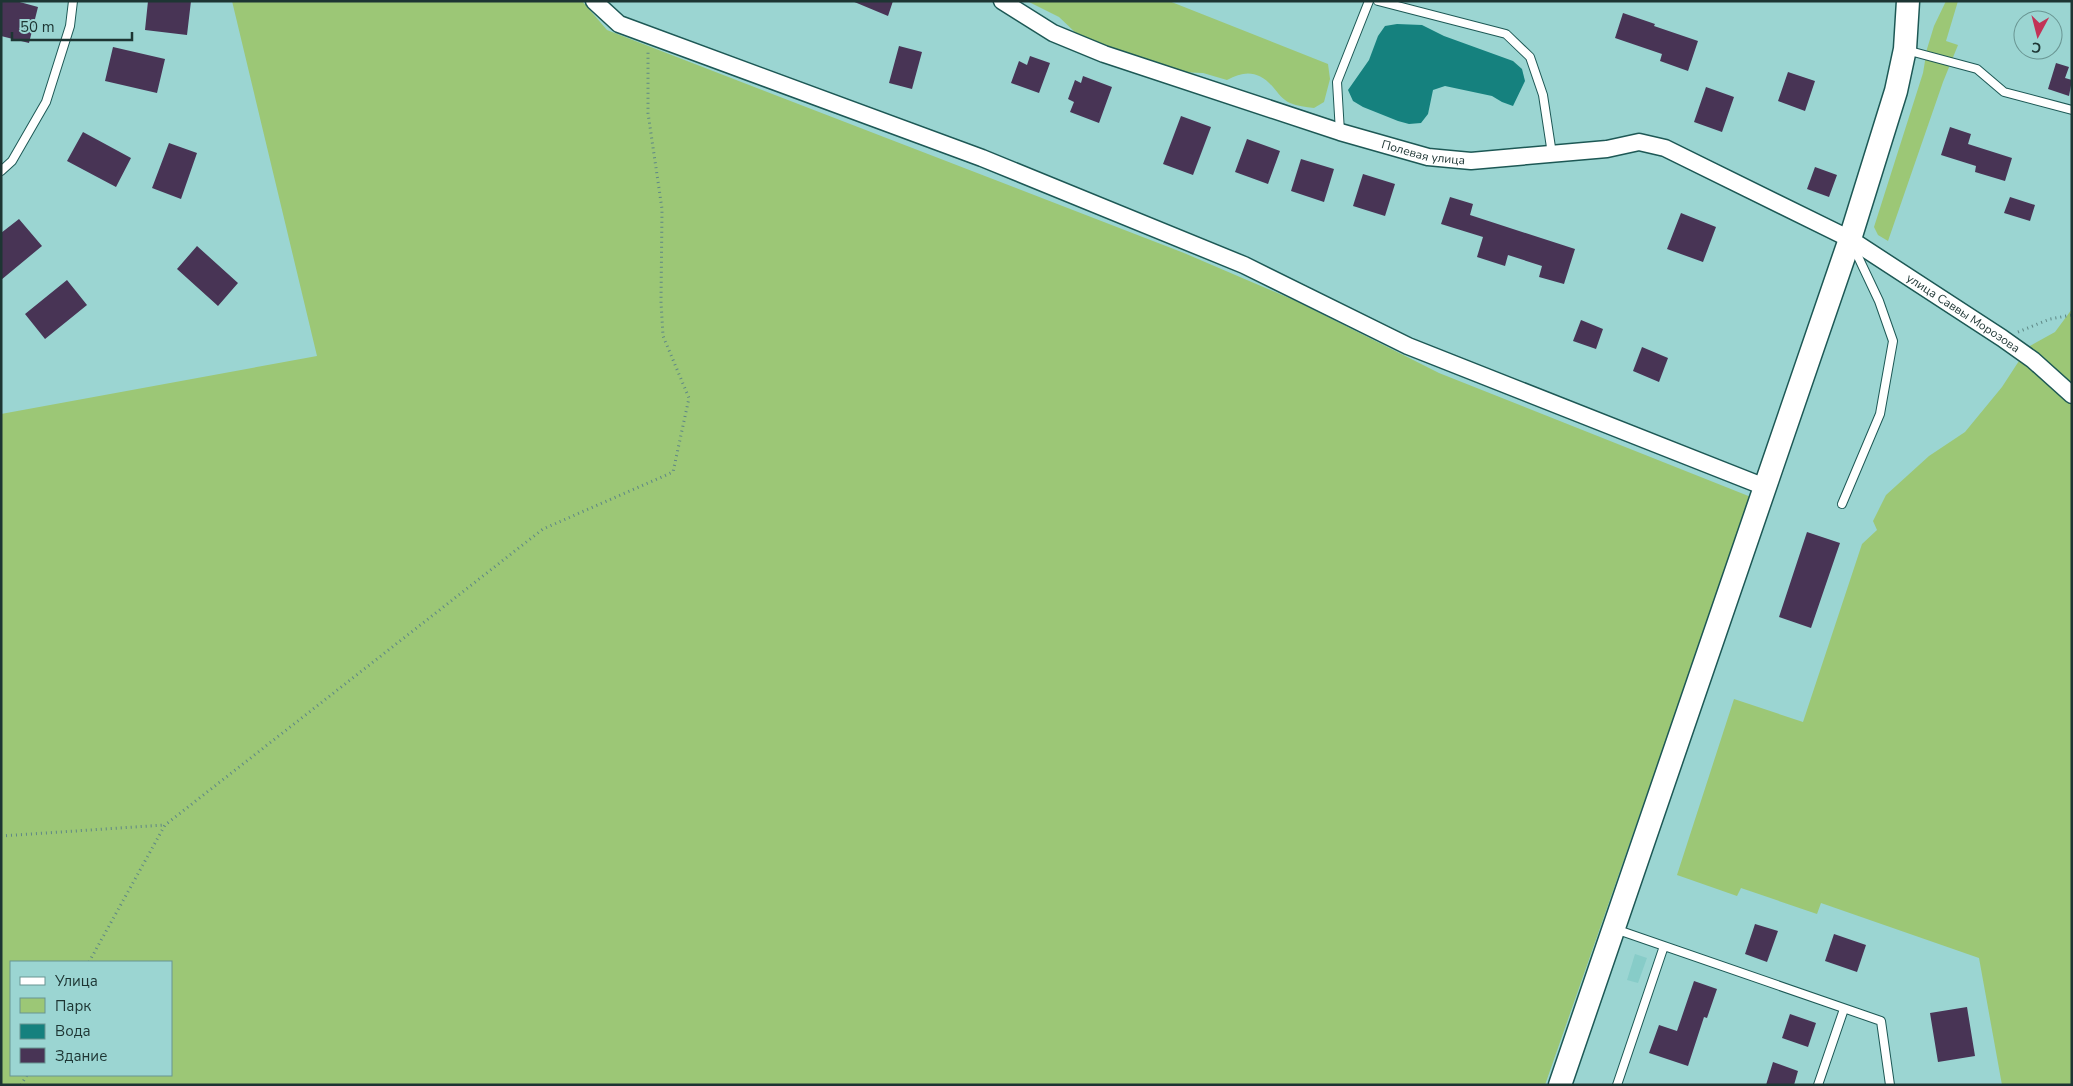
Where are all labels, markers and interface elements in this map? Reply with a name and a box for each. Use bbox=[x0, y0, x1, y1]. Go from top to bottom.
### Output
scale bar bbox=[12, 10, 132, 42]
north arrow bbox=[2013, 10, 2063, 60]
text: 50 m bbox=[20, 17, 55, 37]
text: С bbox=[2030, 37, 2042, 57]
street label: Полевая улица bbox=[1380, 136, 1466, 168]
street label: улица Саввы Морозова bbox=[1903, 270, 2023, 356]
legend bbox=[10, 961, 172, 1076]
text: Улица bbox=[54, 971, 98, 991]
text: Парк bbox=[55, 996, 91, 1016]
text: Вода bbox=[55, 1021, 91, 1041]
text: Здание bbox=[55, 1046, 107, 1066]

